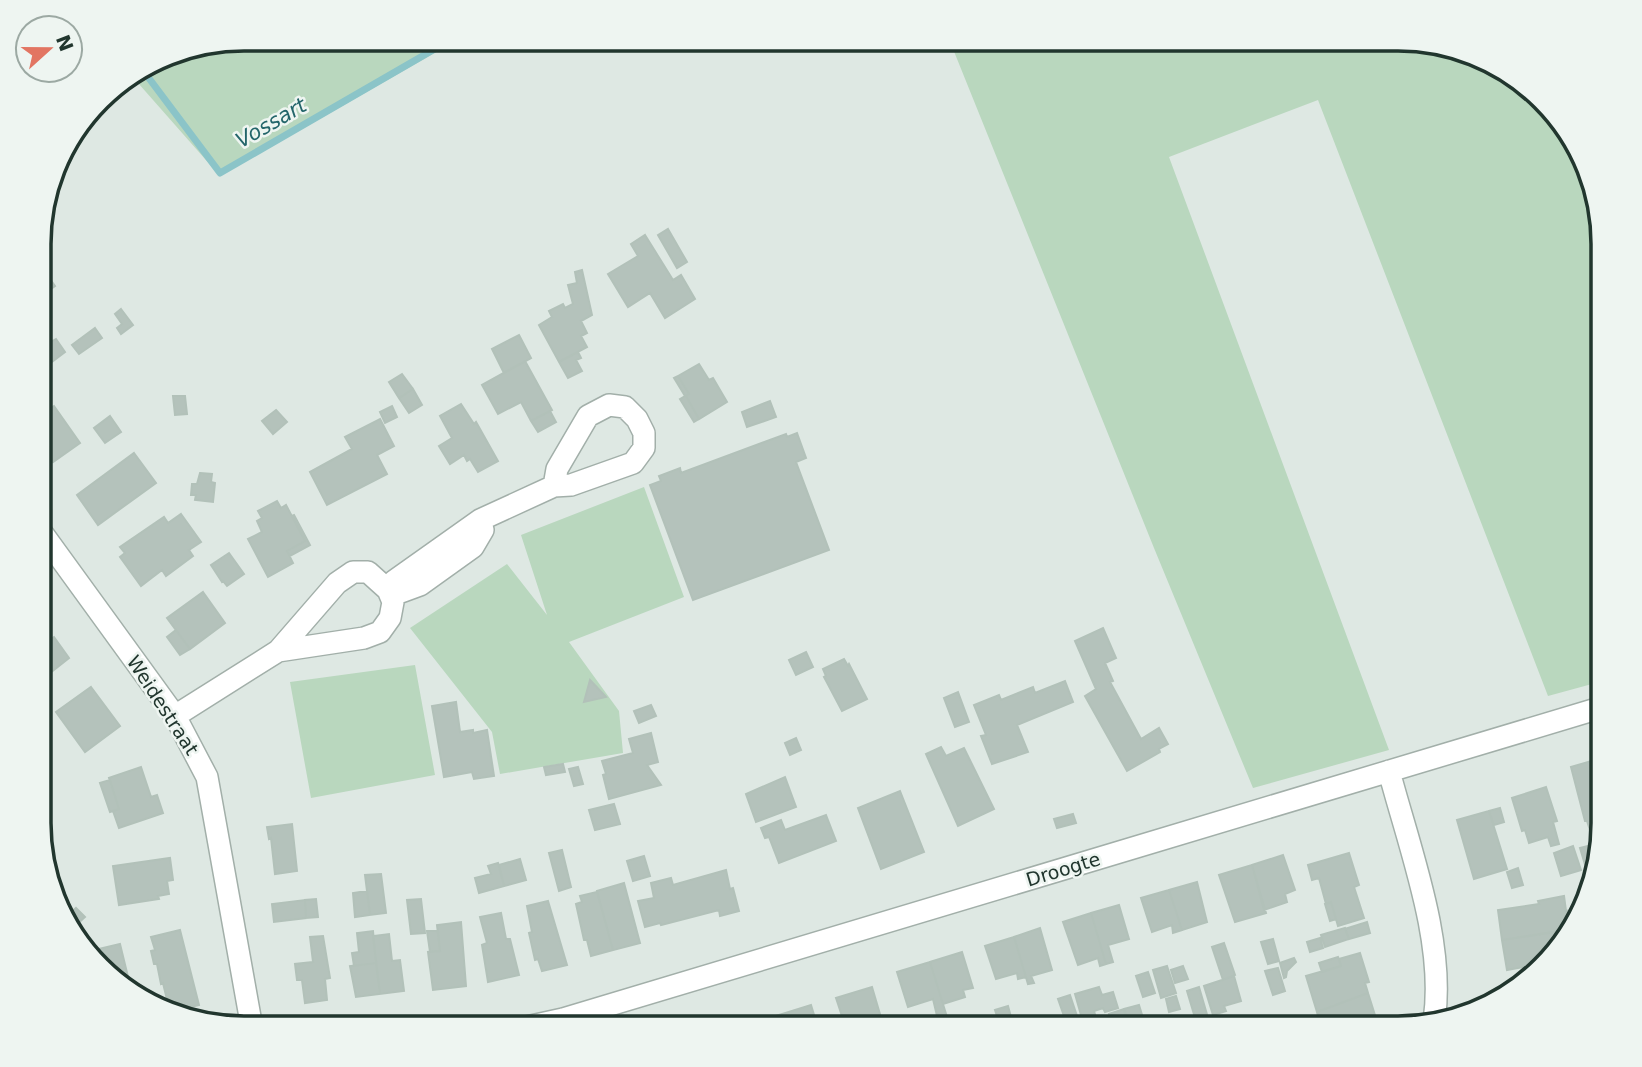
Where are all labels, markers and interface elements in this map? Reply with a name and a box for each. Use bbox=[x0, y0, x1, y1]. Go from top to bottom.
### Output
north arrow bbox=[14, 14, 84, 84]
text: N bbox=[52, 32, 78, 54]
water label: Vossart bbox=[231, 93, 311, 153]
street label: Weidestraat bbox=[123, 651, 203, 759]
street label: Droogte bbox=[1023, 847, 1103, 891]

